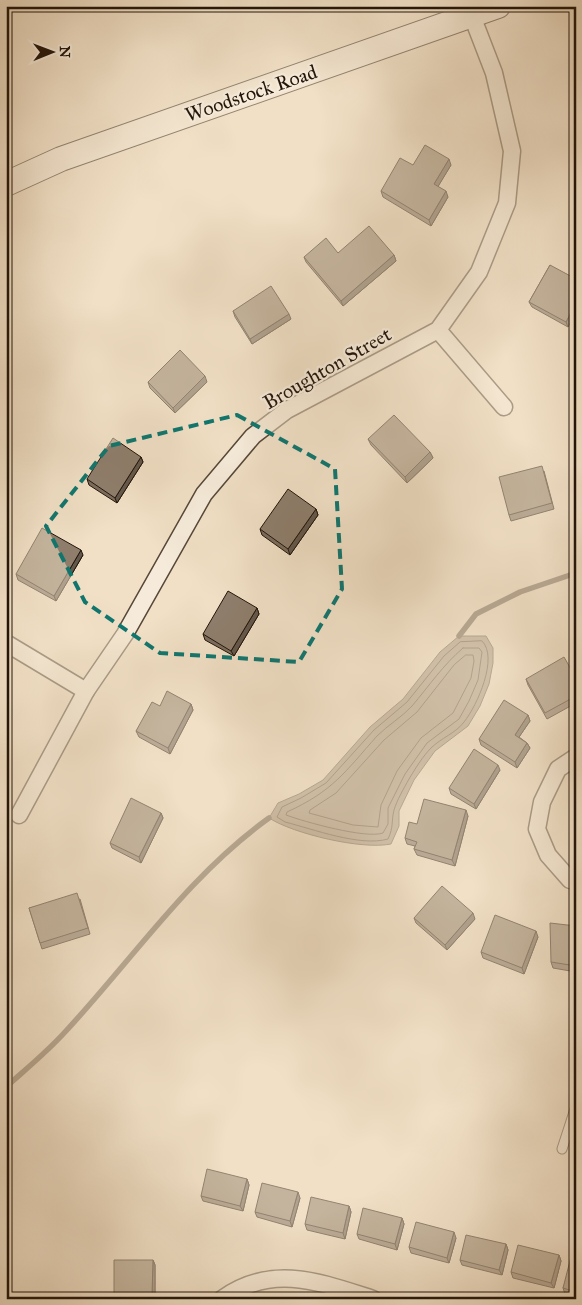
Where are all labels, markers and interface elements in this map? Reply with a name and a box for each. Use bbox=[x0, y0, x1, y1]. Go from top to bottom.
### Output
north arrow bbox=[28, 28, 78, 78]
text: N bbox=[56, 46, 73, 58]
street label: Woodstock Road bbox=[182, 59, 320, 127]
street label: Broughton Street bbox=[259, 322, 396, 415]

